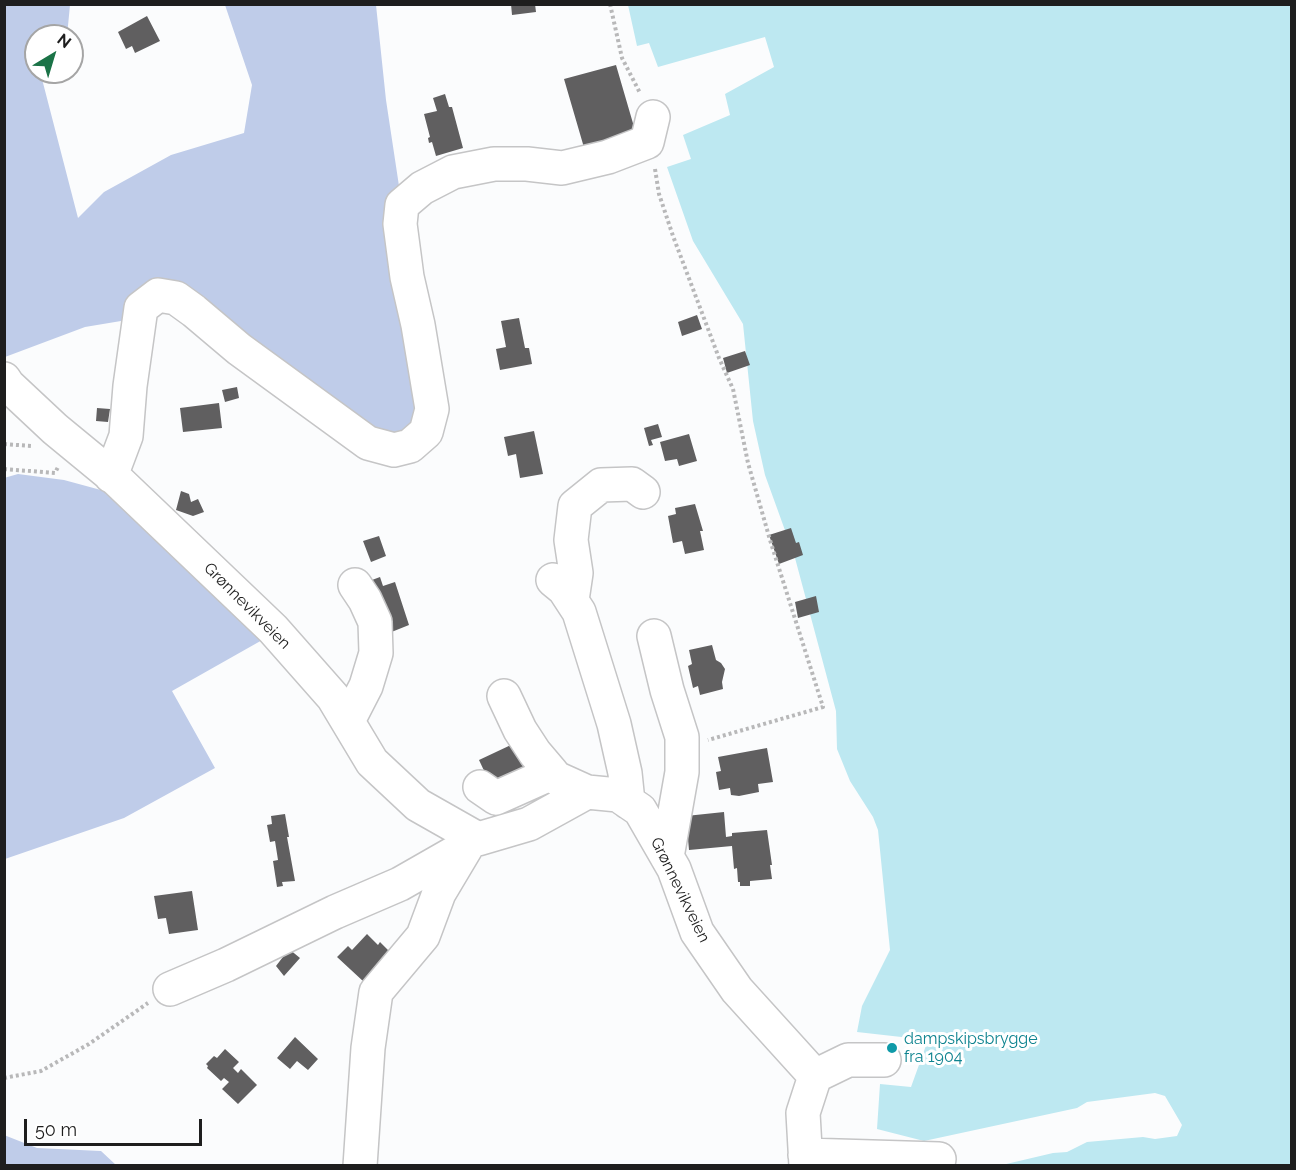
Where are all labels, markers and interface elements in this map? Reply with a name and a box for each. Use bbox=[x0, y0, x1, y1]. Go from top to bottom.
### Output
north arrow bbox=[24, 24, 84, 84]
text: N bbox=[53, 30, 75, 52]
street label: Grønnevikveien bbox=[200, 559, 294, 653]
street label: Grønnevikveien bbox=[646, 834, 714, 946]
place label: dampskipsbrygge fra 1904 bbox=[904, 1029, 1038, 1067]
marker: dampskipsbrygge fra 1904 bbox=[885, 1041, 899, 1055]
scale bar bbox=[27, 1107, 206, 1145]
text: 50 m bbox=[35, 1119, 77, 1140]

